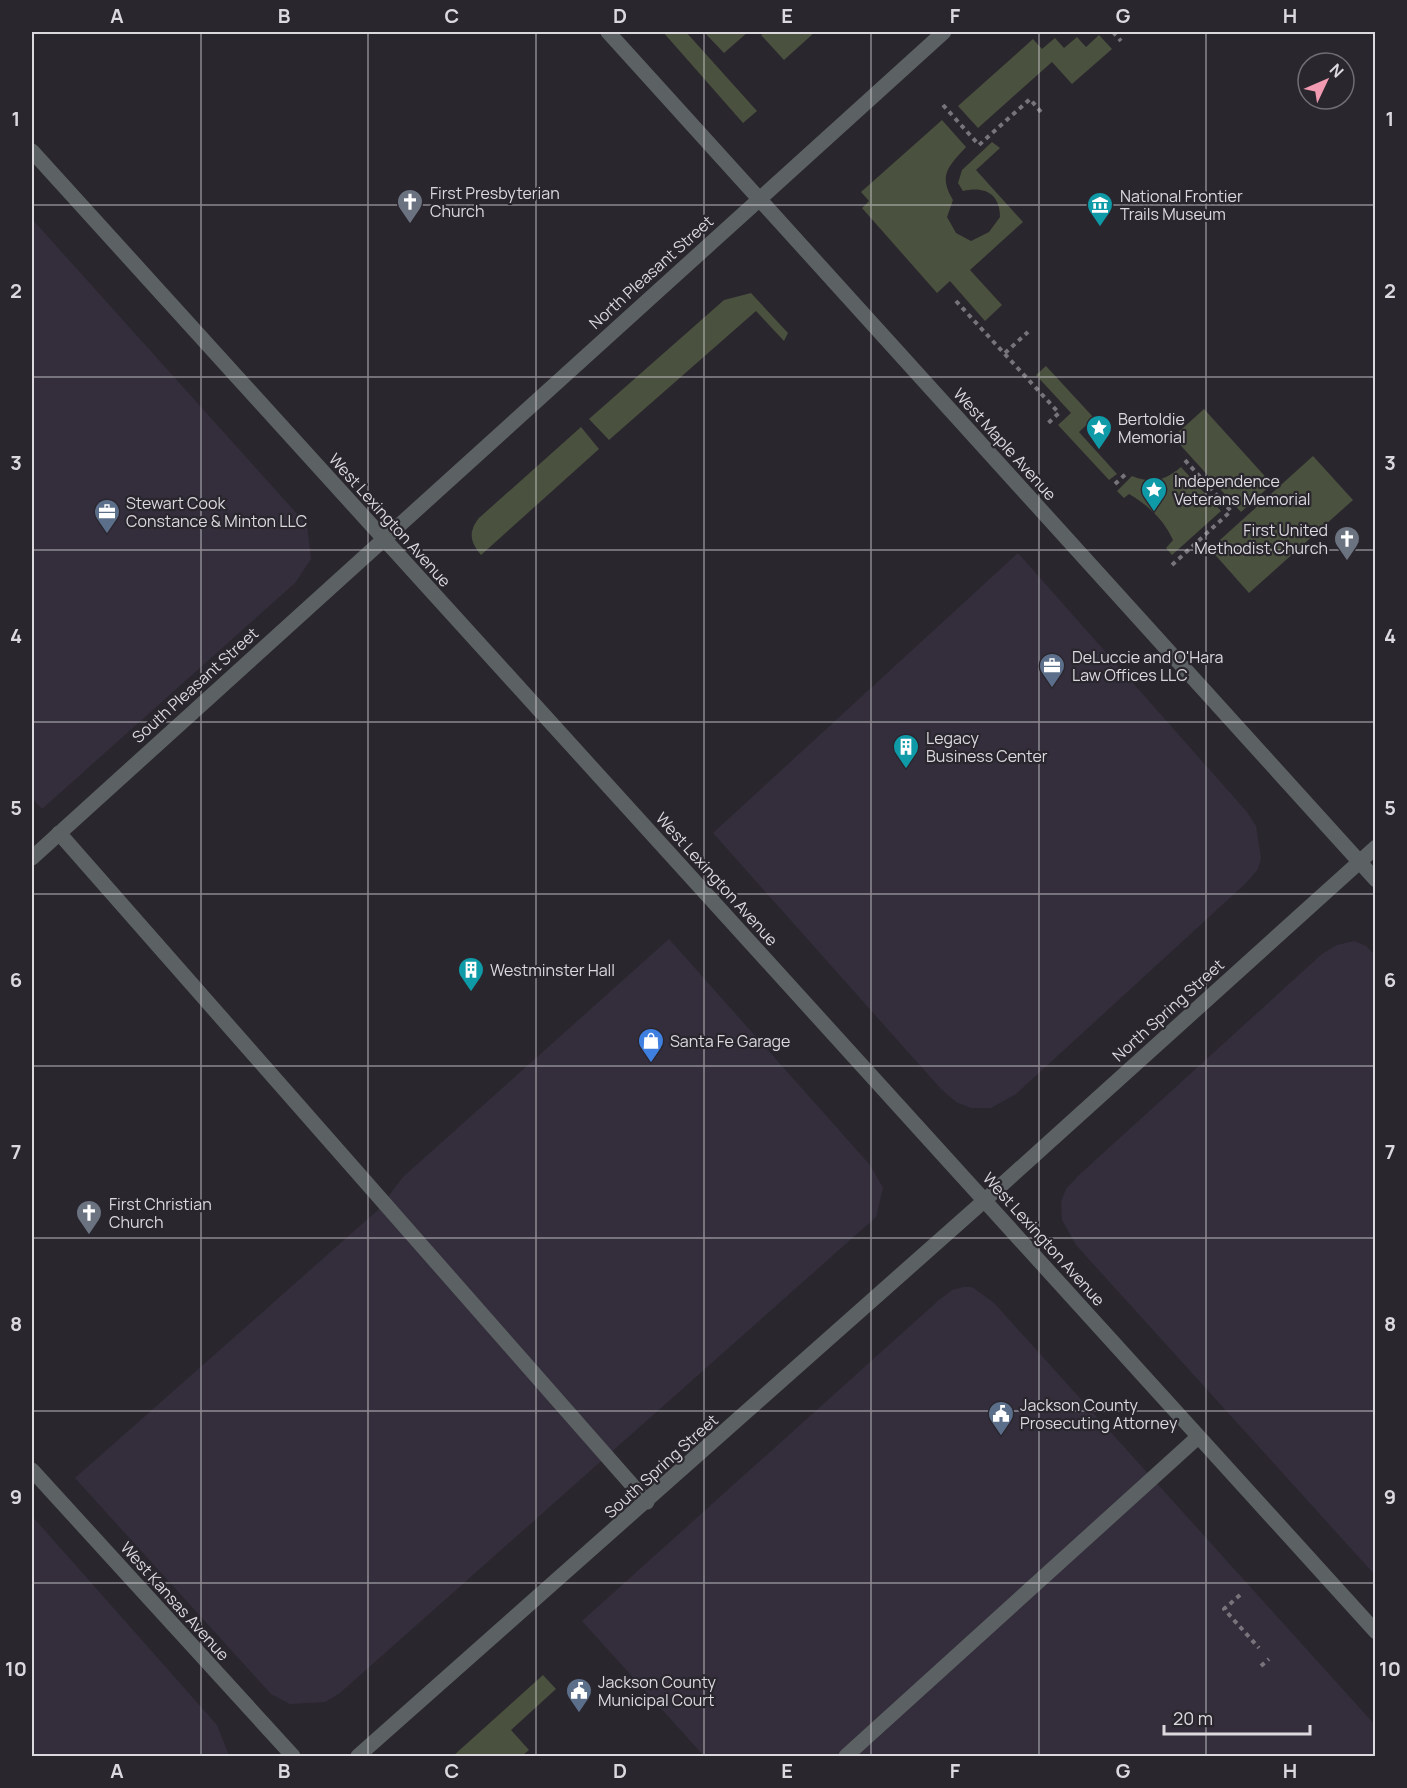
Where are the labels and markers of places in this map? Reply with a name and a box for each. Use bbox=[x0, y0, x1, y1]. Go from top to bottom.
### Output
place label: First Presbyterian Church bbox=[430, 182, 560, 222]
place label: National Frontier Trails Museum bbox=[1120, 185, 1243, 225]
church icon: First Presbyterian Church bbox=[395, 187, 425, 225]
museum icon: National Frontier Trails Museum bbox=[1085, 190, 1115, 228]
place label: Bertoldie Memorial bbox=[1118, 408, 1186, 448]
place icon: Bertoldie Memorial bbox=[1084, 413, 1114, 451]
place label: Independence Veterans Memorial bbox=[1174, 470, 1311, 510]
place icon: Independence Veterans Memorial bbox=[1139, 475, 1169, 513]
place label: Stewart Cook Constance & Minton LLC bbox=[126, 492, 307, 532]
office icon: Stewart Cook Constance & Minton LLC bbox=[92, 497, 122, 535]
place label: First United Methodist Church bbox=[1194, 519, 1328, 559]
church icon: First United Methodist Church bbox=[1332, 524, 1362, 562]
place label: DeLuccie and O'Hara Law Offices LLC bbox=[1072, 646, 1223, 686]
office icon: DeLuccie and O'Hara Law Offices LLC bbox=[1037, 651, 1067, 689]
place label: Legacy Business Center bbox=[926, 727, 1048, 767]
building icon: Legacy Business Center bbox=[891, 732, 921, 770]
building icon: Westminster Hall bbox=[456, 955, 486, 993]
place label: Westminster Hall bbox=[490, 959, 615, 981]
shop icon: Santa Fe Garage bbox=[636, 1026, 666, 1064]
place label: Santa Fe Garage bbox=[670, 1030, 790, 1052]
place label: First Christian Church bbox=[109, 1193, 212, 1233]
church icon: First Christian Church bbox=[74, 1198, 104, 1236]
place label: Jackson County Prosecuting Attorney bbox=[1020, 1394, 1178, 1434]
public building icon: Jackson County Prosecuting Attorney bbox=[986, 1399, 1016, 1437]
place label: Jackson County Municipal Court bbox=[598, 1671, 717, 1711]
public building icon: Jackson County Municipal Court bbox=[564, 1676, 594, 1714]

